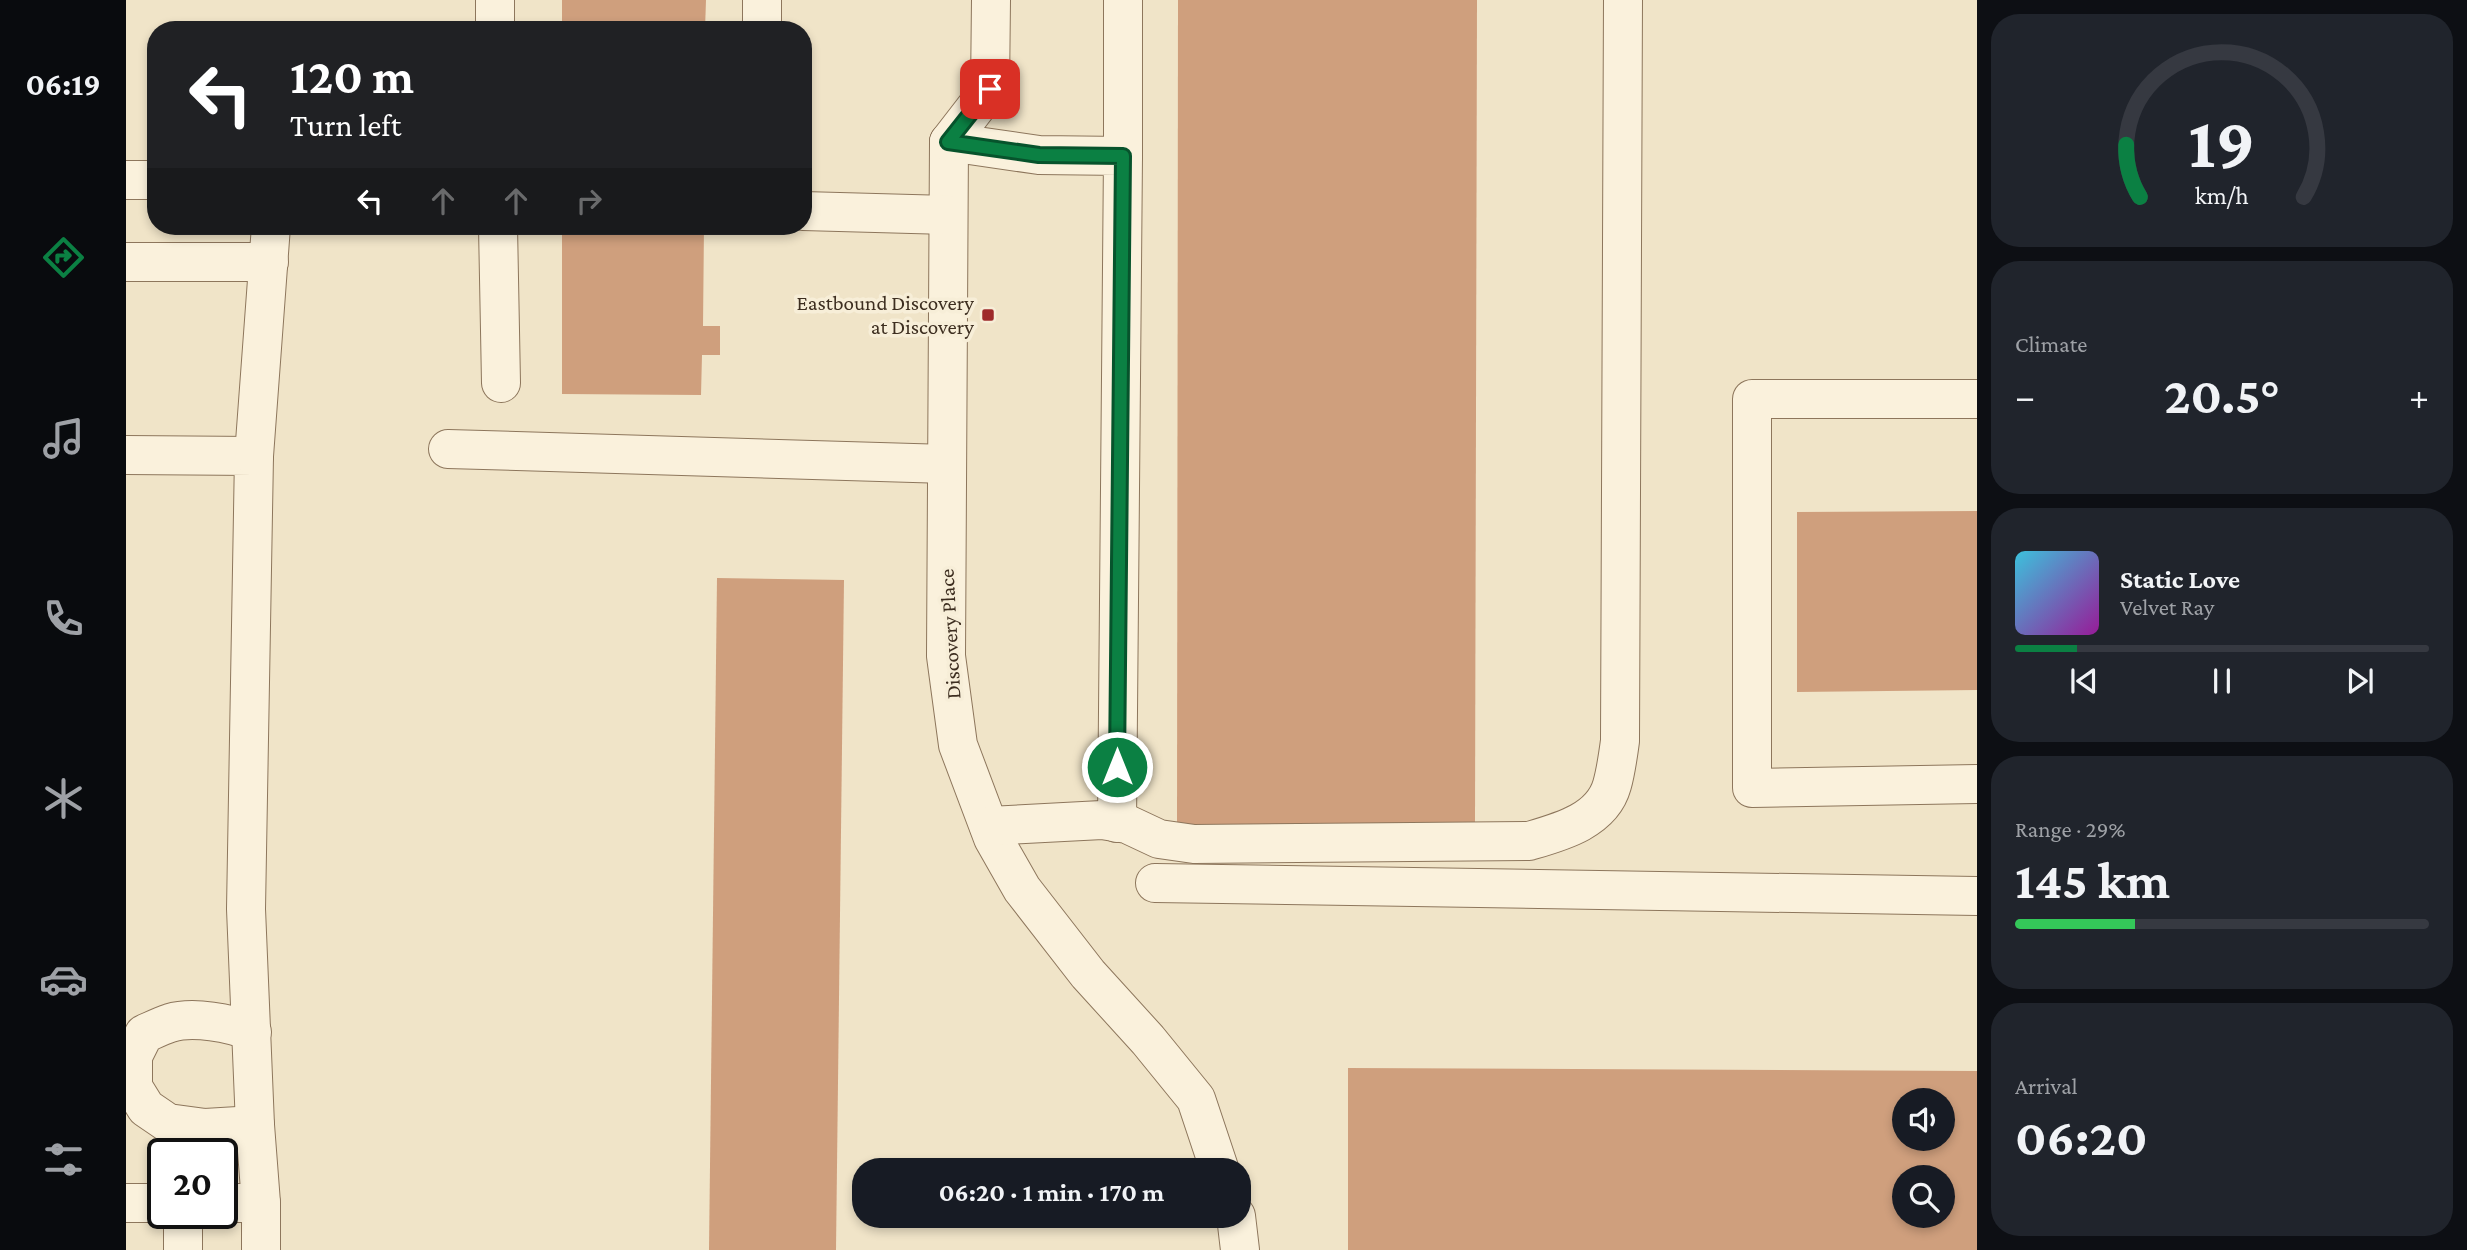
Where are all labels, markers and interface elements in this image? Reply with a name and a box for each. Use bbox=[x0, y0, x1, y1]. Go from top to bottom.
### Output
icon: left bbox=[175, 49, 266, 140]
text: 120 m bbox=[290, 49, 414, 104]
pin bbox=[960, 59, 1020, 119]
text: 06:19 bbox=[25, 66, 101, 102]
icon: arrive bbox=[971, 70, 1009, 108]
text: 19 bbox=[2189, 102, 2255, 183]
text: Turn left bbox=[290, 107, 401, 143]
text: km/h bbox=[2195, 181, 2249, 208]
icon: left bbox=[351, 182, 389, 220]
icon: ahead bbox=[424, 182, 462, 220]
icon: ahead bbox=[497, 182, 535, 220]
icon: right bbox=[570, 182, 608, 220]
icon: directions bbox=[39, 233, 88, 282]
place label: Eastbound Discovery at Discovery bbox=[796, 291, 974, 339]
marker: Eastbound Discovery at Discovery bbox=[980, 307, 996, 323]
text: Climate bbox=[2015, 331, 2087, 357]
text: 20.5° bbox=[2164, 366, 2280, 424]
text: − bbox=[2015, 375, 2035, 417]
text: + bbox=[2409, 375, 2429, 417]
icon: music bbox=[39, 414, 88, 463]
text: Static Love bbox=[2120, 565, 2240, 594]
street label: Discovery Place bbox=[935, 568, 965, 700]
icon: phone bbox=[39, 594, 88, 643]
text: Velvet Ray bbox=[2120, 594, 2214, 620]
icon: previous bbox=[2065, 662, 2103, 700]
icon: pause bbox=[2203, 662, 2241, 700]
icon: next bbox=[2341, 662, 2379, 700]
position arrow bbox=[1080, 730, 1154, 804]
icon: climate bbox=[39, 774, 88, 823]
text: Range · 29% bbox=[2015, 816, 2125, 842]
text: 145 km bbox=[2015, 851, 2170, 909]
icon: car bbox=[39, 955, 88, 1004]
text: Arrival bbox=[2015, 1073, 2078, 1099]
map controls bbox=[1892, 1088, 1955, 1228]
button: sound bbox=[1892, 1088, 1955, 1151]
text: 06:20 bbox=[2015, 1108, 2148, 1166]
icon: filters bbox=[39, 1135, 88, 1184]
speed limit sign: 20 bbox=[147, 1138, 238, 1229]
button: search bbox=[1892, 1165, 1955, 1228]
text: 06:20 · 1 min · 170 m bbox=[939, 1178, 1164, 1207]

